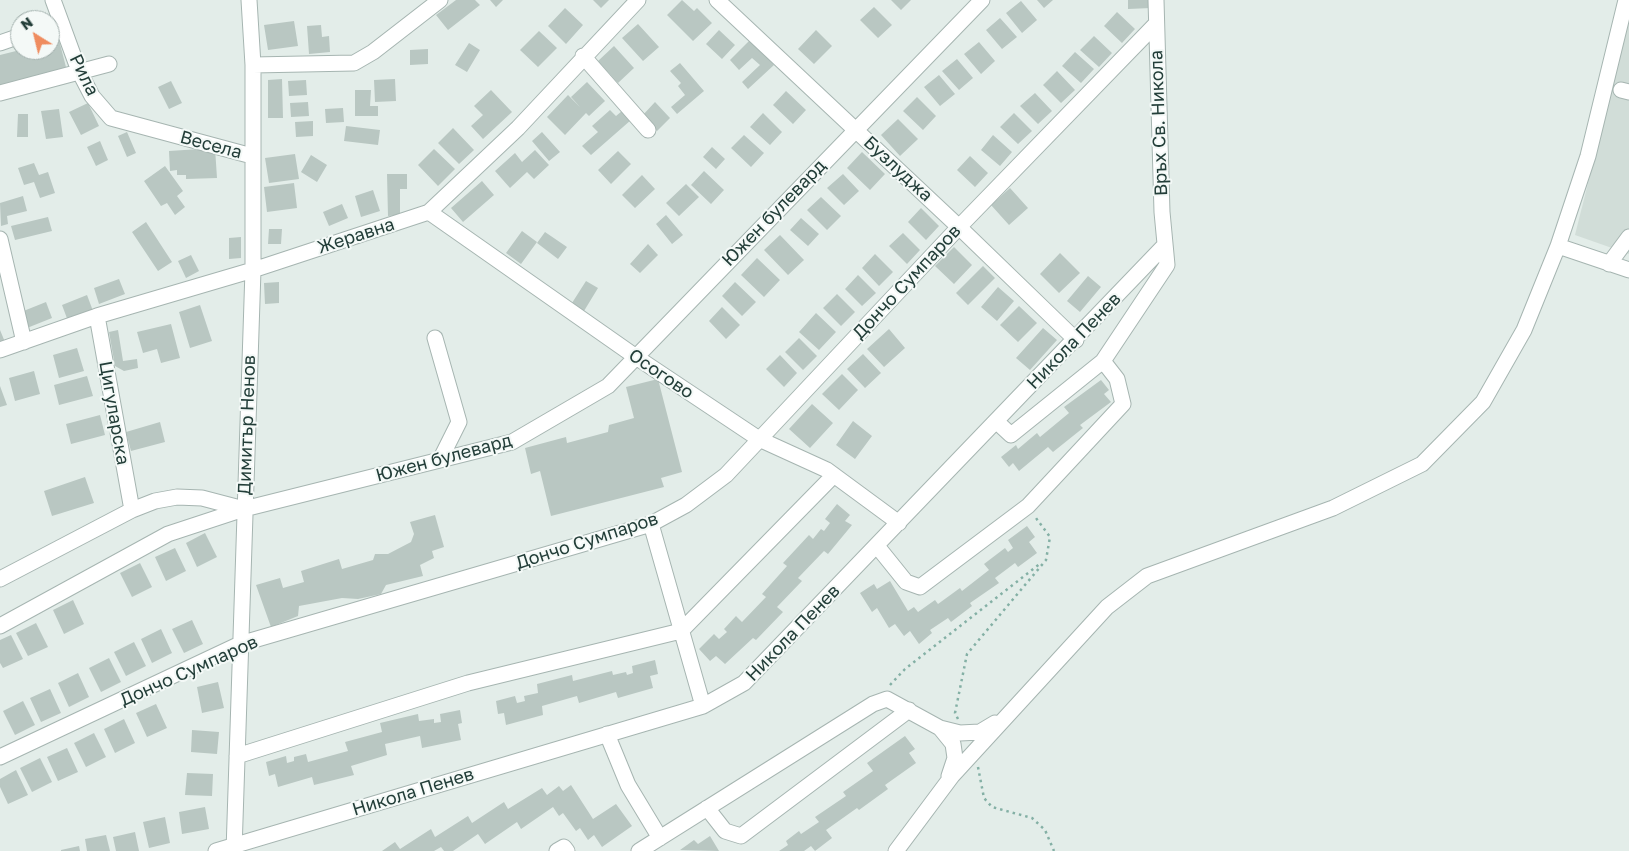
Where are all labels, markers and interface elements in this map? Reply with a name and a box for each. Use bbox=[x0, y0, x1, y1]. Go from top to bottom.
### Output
north arrow bbox=[10, 10, 60, 60]
text: N bbox=[17, 13, 36, 33]
street label: Връх Св. Никола bbox=[1146, 50, 1172, 196]
street label: Рила bbox=[65, 51, 103, 99]
street label: Весела bbox=[178, 126, 244, 164]
street label: Бузлуджа bbox=[859, 132, 937, 206]
street label: Южен булевард bbox=[718, 155, 830, 271]
street label: Жеравна bbox=[315, 213, 397, 259]
street label: Дончо Сумпаров bbox=[849, 220, 965, 344]
street label: Никола Пенев bbox=[1022, 288, 1126, 394]
street label: Осогово bbox=[624, 344, 698, 404]
street label: Димитър Ненов bbox=[234, 355, 260, 495]
street label: Цигуларска bbox=[94, 359, 134, 467]
street label: Южен булевард bbox=[374, 429, 514, 487]
street label: Дончо Сумпаров bbox=[513, 508, 661, 574]
street label: Никола Пенев bbox=[741, 580, 845, 686]
street label: Дончо Сумпаров bbox=[117, 631, 261, 711]
street label: Никола Пенев bbox=[350, 763, 476, 821]

